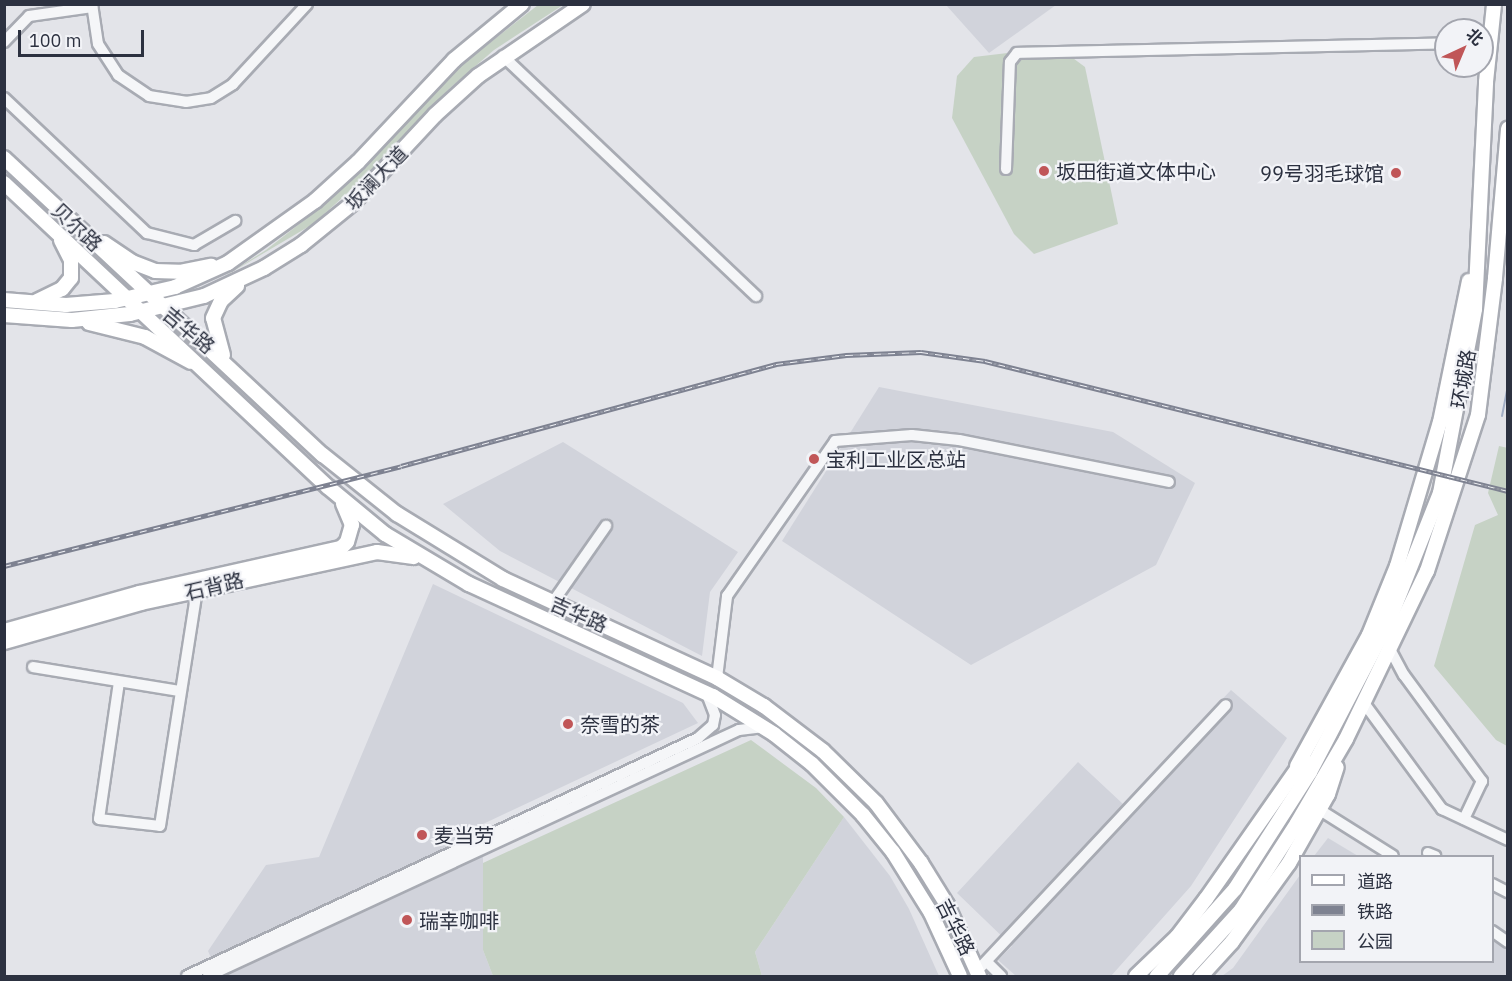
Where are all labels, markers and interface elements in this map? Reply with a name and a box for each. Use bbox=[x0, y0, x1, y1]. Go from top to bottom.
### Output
scale bar bbox=[21, 18, 147, 56]
north arrow bbox=[1434, 18, 1494, 78]
text: 北 bbox=[1462, 24, 1488, 49]
text: 100 m bbox=[29, 29, 81, 52]
street label: 坂澜大道 bbox=[340, 141, 412, 215]
place label: 坂田街道文体中心 bbox=[1056, 159, 1216, 183]
place label: 99号羽毛球馆 bbox=[1260, 161, 1384, 185]
marker: 坂田街道文体中心 bbox=[1037, 164, 1051, 178]
marker: 99号羽毛球馆 bbox=[1389, 166, 1403, 180]
street label: 贝尔路 bbox=[47, 198, 107, 256]
street label: 吉华路 bbox=[158, 302, 220, 358]
street label: 环城路 bbox=[1446, 347, 1480, 411]
place label: 宝利工业区总站 bbox=[826, 447, 966, 471]
marker: 宝利工业区总站 bbox=[807, 452, 821, 466]
street label: 石背路 bbox=[182, 568, 246, 604]
street label: 吉华路 bbox=[547, 591, 611, 637]
place label: 奈雪的茶 bbox=[580, 712, 660, 736]
marker: 奈雪的茶 bbox=[561, 717, 575, 731]
place label: 麦当劳 bbox=[434, 823, 494, 847]
marker: 麦当劳 bbox=[415, 828, 429, 842]
legend bbox=[1299, 855, 1494, 963]
text: 道路 bbox=[1357, 870, 1393, 893]
street label: 吉华路 bbox=[932, 895, 980, 959]
text: 铁路 bbox=[1357, 900, 1393, 923]
place label: 瑞幸咖啡 bbox=[419, 908, 499, 932]
marker: 瑞幸咖啡 bbox=[400, 913, 414, 927]
text: 公园 bbox=[1357, 930, 1393, 953]

